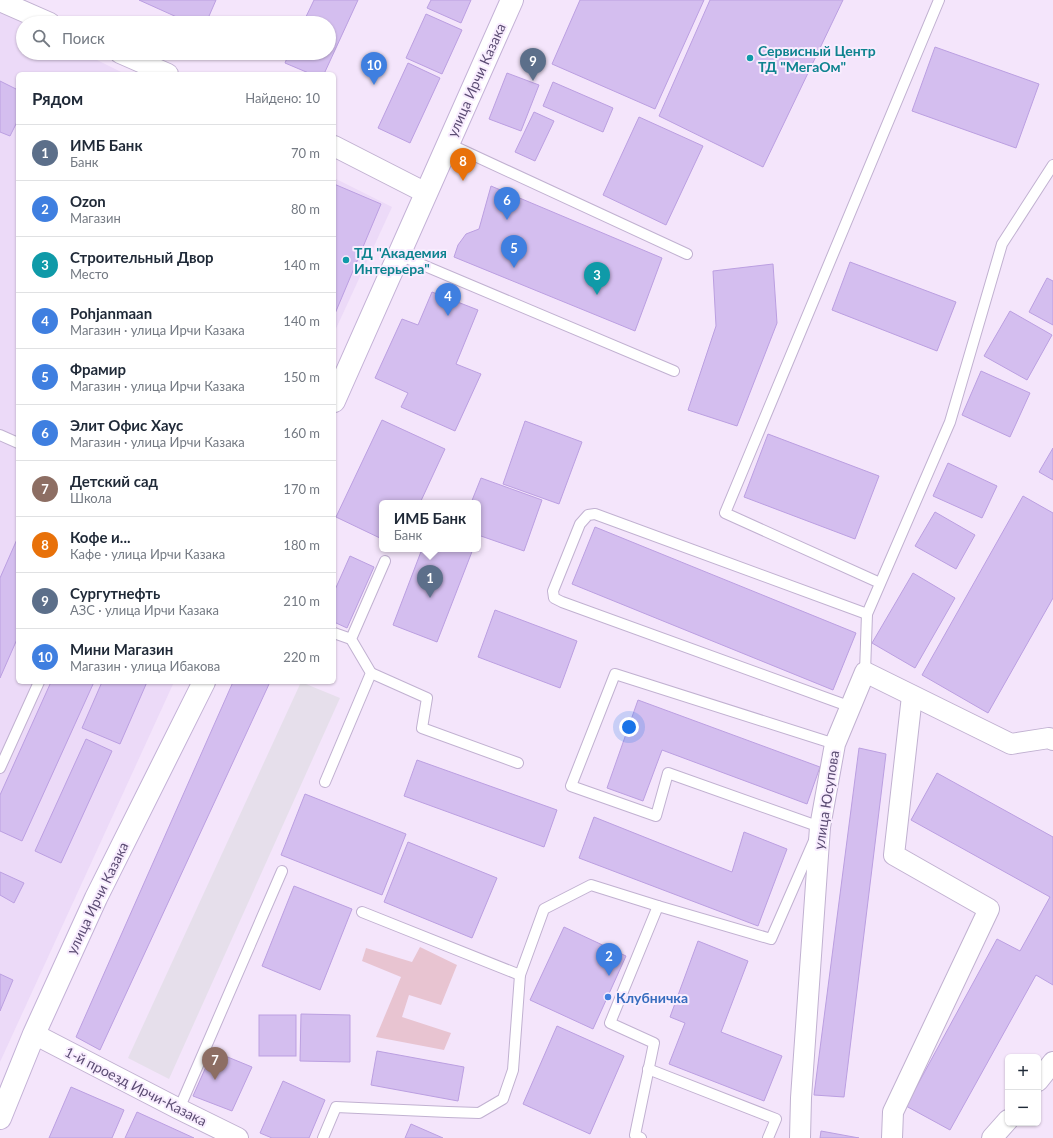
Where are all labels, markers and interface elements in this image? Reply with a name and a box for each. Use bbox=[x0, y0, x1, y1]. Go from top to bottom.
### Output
search box bbox=[16, 16, 336, 60]
street label: улица Ирчи Казака bbox=[443, 20, 509, 140]
icon: search bbox=[30, 27, 52, 49]
text: Поиск bbox=[62, 29, 105, 47]
place label: Сервисный Центр ТД "МегаОм" bbox=[758, 42, 876, 75]
pin: 9 bbox=[520, 48, 546, 81]
pin: 10 bbox=[361, 52, 387, 85]
marker: Сервисный Центр ТД "МегаОм" bbox=[745, 53, 755, 63]
text: Рядом bbox=[32, 88, 83, 109]
text: Найдено: 10 bbox=[245, 90, 320, 106]
text: ИМБ Банк bbox=[70, 136, 143, 154]
text: 1 bbox=[41, 145, 49, 161]
text: 70 m bbox=[291, 145, 320, 161]
pin: 8 bbox=[450, 148, 476, 181]
text: Банк bbox=[70, 154, 99, 170]
pin: 6 bbox=[494, 187, 520, 220]
text: Ozon bbox=[70, 192, 106, 210]
text: 2 bbox=[41, 201, 49, 217]
text: 80 m bbox=[291, 201, 320, 217]
text: Магазин bbox=[70, 210, 121, 226]
pin: 5 bbox=[501, 235, 527, 268]
place label: ТД "Академия Интерьера" bbox=[354, 244, 447, 277]
text: Строительный Двор bbox=[70, 248, 214, 266]
marker: ТД "Академия Интерьера" bbox=[341, 255, 351, 265]
text: 3 bbox=[41, 257, 49, 273]
text: 140 m bbox=[283, 257, 320, 273]
pin: 3 bbox=[584, 262, 610, 295]
text: Место bbox=[70, 266, 109, 282]
pin: 4 bbox=[435, 283, 461, 316]
text: Pohjanmaan bbox=[70, 304, 152, 322]
text: 4 bbox=[41, 313, 49, 329]
text: 140 m bbox=[283, 313, 320, 329]
text: Магазин · улица Ирчи Казака bbox=[70, 322, 245, 338]
text: Фрамир bbox=[70, 360, 126, 378]
text: 5 bbox=[41, 369, 49, 385]
text: 150 m bbox=[283, 369, 320, 385]
text: Магазин · улица Ирчи Казака bbox=[70, 378, 245, 394]
text: Элит Офис Хаус bbox=[70, 416, 183, 434]
text: 6 bbox=[41, 425, 49, 441]
text: 160 m bbox=[283, 425, 320, 441]
text: Магазин · улица Ирчи Казака bbox=[70, 434, 245, 450]
text: Детский сад bbox=[70, 472, 158, 490]
text: 7 bbox=[41, 481, 49, 497]
text: 170 m bbox=[283, 481, 320, 497]
text: Школа bbox=[70, 490, 112, 506]
popup bbox=[379, 500, 481, 552]
text: ИМБ Банк bbox=[394, 509, 466, 527]
text: Банк bbox=[394, 527, 422, 543]
text: Кофе и... bbox=[70, 528, 131, 546]
text: 8 bbox=[41, 537, 49, 553]
text: 180 m bbox=[283, 537, 320, 553]
text: Кафе · улица Ирчи Казака bbox=[70, 546, 225, 562]
pin: 1 bbox=[417, 565, 443, 598]
text: Сургутнефть bbox=[70, 584, 160, 602]
text: 9 bbox=[41, 593, 49, 609]
text: 210 m bbox=[283, 593, 320, 609]
text: АЗС · улица Ирчи Казака bbox=[70, 602, 219, 618]
text: Мини Магазин bbox=[70, 640, 173, 658]
text: 10 bbox=[37, 649, 53, 665]
text: 220 m bbox=[283, 649, 320, 665]
text: Магазин · улица Ибакова bbox=[70, 658, 220, 674]
your location bbox=[619, 717, 639, 737]
street label: улица Юсупова bbox=[810, 749, 842, 851]
street label: улица Ирчи Казака bbox=[62, 839, 132, 957]
pin: 2 bbox=[596, 943, 622, 976]
place label: Клубничка bbox=[616, 989, 688, 1006]
marker: Клубничка bbox=[603, 992, 613, 1002]
street label: 1-й проезд Ирчи-Казака bbox=[62, 1043, 210, 1129]
pin: 7 bbox=[202, 1047, 228, 1080]
map controls bbox=[1005, 1054, 1041, 1126]
button: + bbox=[1005, 1054, 1041, 1090]
button: − bbox=[1005, 1090, 1041, 1126]

